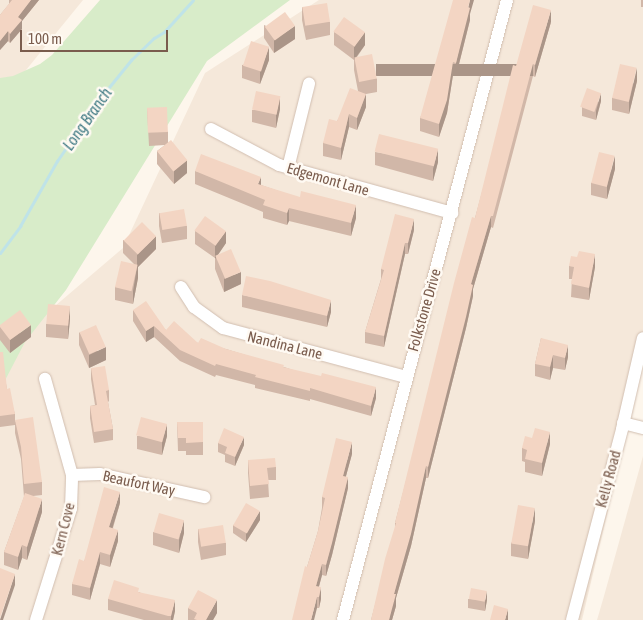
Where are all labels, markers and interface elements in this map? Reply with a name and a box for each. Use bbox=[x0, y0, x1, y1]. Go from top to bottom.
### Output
scale bar bbox=[22, 20, 170, 52]
text: 100 m bbox=[28, 30, 62, 47]
water label: Long Branch bbox=[59, 84, 115, 154]
street label: Edgemont Lane bbox=[285, 159, 371, 199]
street label: Folkstone Drive bbox=[404, 267, 444, 353]
street label: Nandina Lane bbox=[246, 327, 324, 363]
street label: Kelly Road bbox=[592, 448, 624, 510]
street label: Beaufort Way bbox=[101, 467, 177, 499]
street label: Kern Cove bbox=[48, 501, 78, 557]

